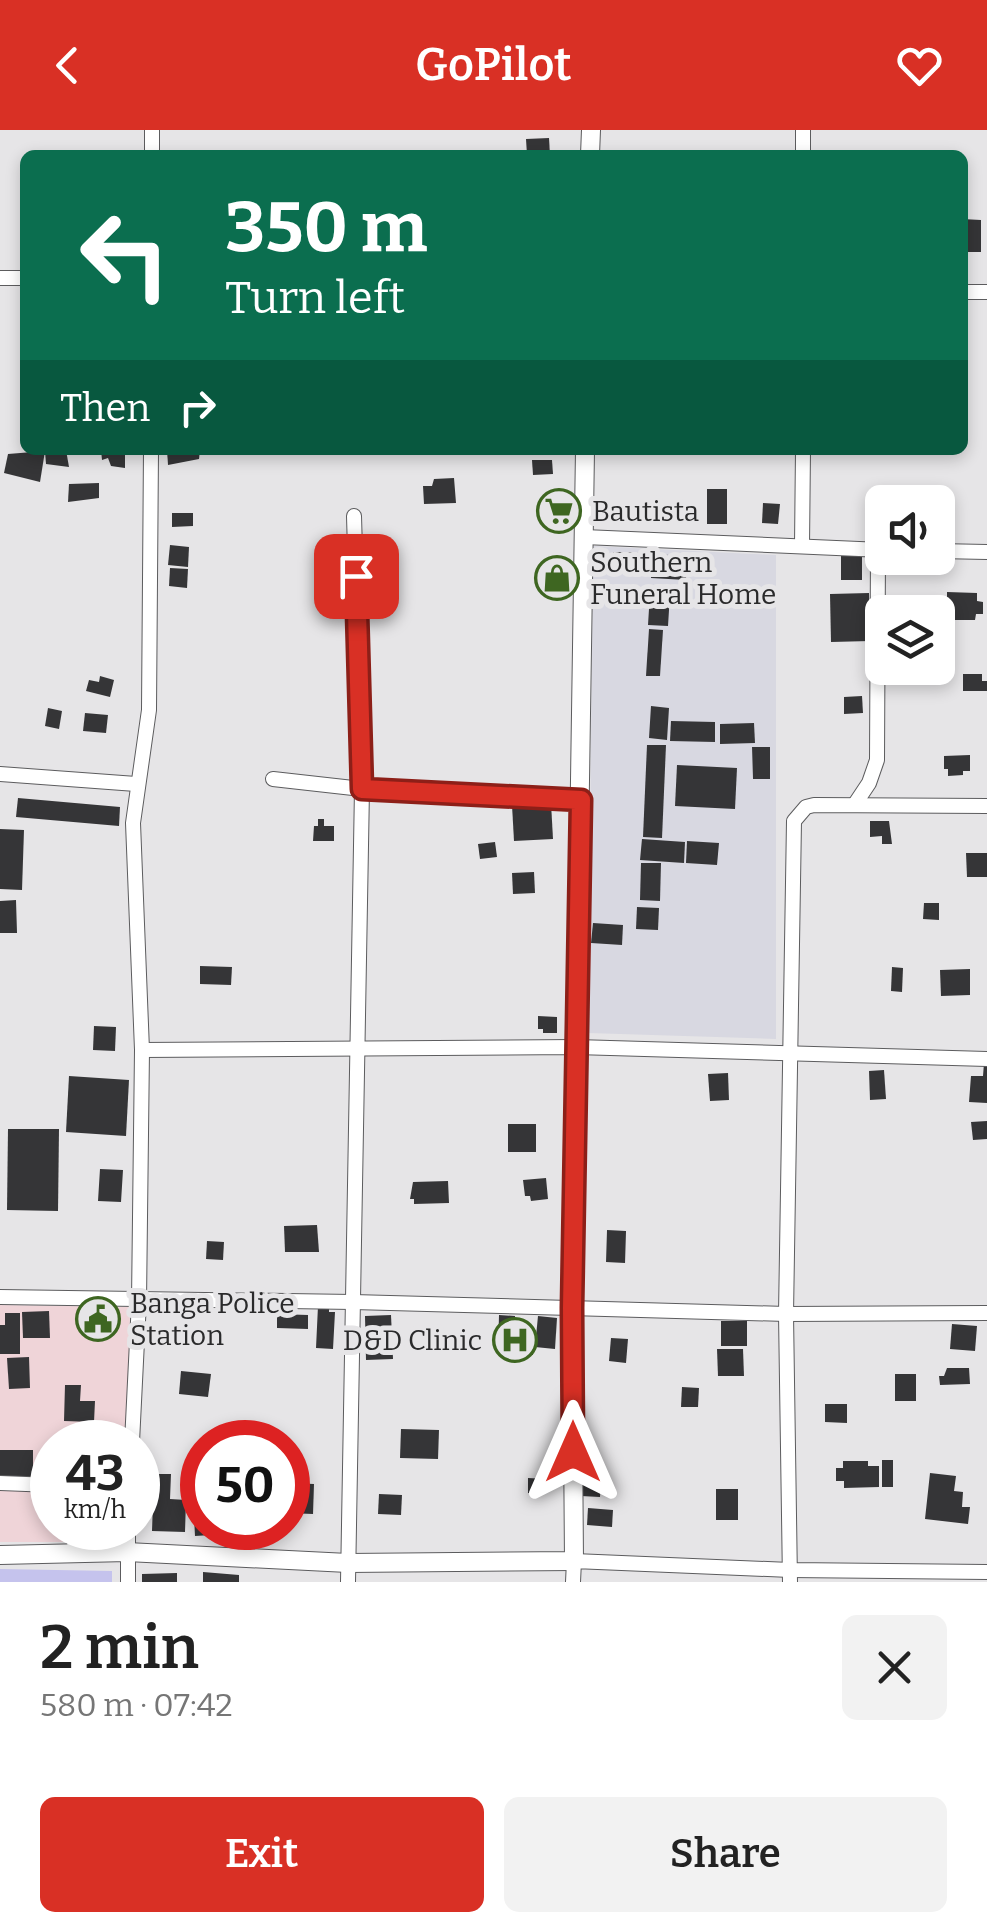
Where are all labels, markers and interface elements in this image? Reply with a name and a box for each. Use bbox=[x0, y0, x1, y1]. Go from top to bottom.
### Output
icon: back bbox=[40, 38, 95, 93]
text: GoPilot bbox=[415, 38, 572, 92]
icon: heart bbox=[892, 38, 947, 93]
text: 350 m bbox=[225, 186, 427, 270]
icon: left bbox=[60, 190, 190, 320]
text: Turn left bbox=[225, 271, 405, 325]
icon: right bbox=[170, 380, 225, 435]
text: Then bbox=[60, 385, 150, 431]
map controls bbox=[865, 485, 955, 685]
button: sound bbox=[865, 485, 955, 575]
supermarket icon: Bautista bbox=[536, 488, 582, 534]
place label: Bautista bbox=[592, 495, 699, 528]
pin bbox=[314, 534, 399, 619]
place label: Southern Funeral Home bbox=[590, 546, 776, 611]
icon: arrive bbox=[329, 549, 384, 604]
shop icon: Southern Funeral Home bbox=[534, 555, 580, 601]
button: layers bbox=[865, 595, 955, 685]
place label: Banga Police Station bbox=[130, 1287, 295, 1352]
public building icon: Banga Police Station bbox=[75, 1296, 121, 1342]
hospital icon: D&D Clinic bbox=[492, 1317, 538, 1363]
place label: D&D Clinic bbox=[343, 1324, 482, 1357]
position arrow bbox=[521, 1400, 625, 1504]
speed limit sign: 50 bbox=[180, 1420, 310, 1550]
text: 43 bbox=[65, 1443, 125, 1503]
text: km/h bbox=[64, 1495, 126, 1525]
text: 2 min bbox=[40, 1612, 199, 1684]
button: close bbox=[842, 1615, 947, 1720]
text: 580 m · 07:42 bbox=[40, 1686, 233, 1724]
button: Exit bbox=[40, 1797, 484, 1912]
button: Share bbox=[504, 1797, 947, 1912]

